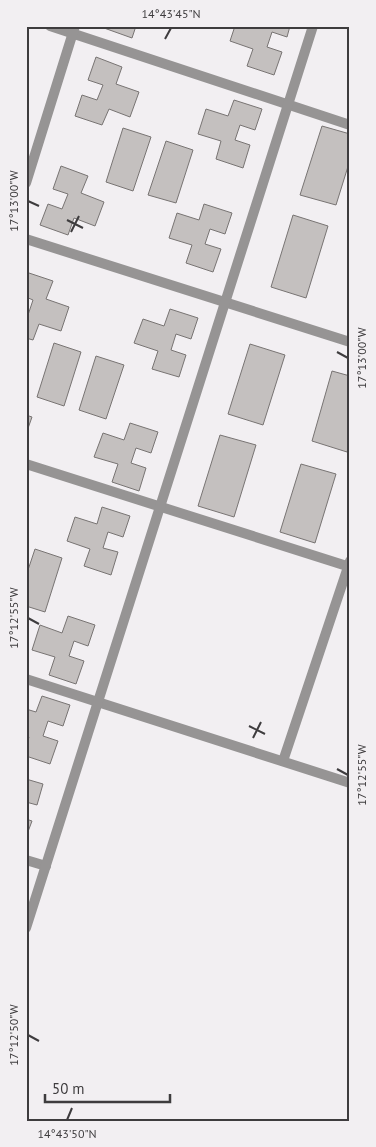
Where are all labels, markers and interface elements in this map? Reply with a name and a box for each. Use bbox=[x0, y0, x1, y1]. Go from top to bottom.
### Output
text: 14°43'45"N bbox=[141, 6, 201, 21]
text: 17°13'00"W bbox=[6, 170, 21, 232]
text: 17°13'00"W bbox=[354, 327, 369, 389]
text: 17°12'55"W bbox=[6, 587, 21, 649]
text: 17°12'55"W bbox=[354, 744, 369, 806]
text: 17°12'50"W bbox=[6, 1004, 21, 1066]
scale bar bbox=[45, 1072, 170, 1104]
text: 50 m bbox=[52, 1079, 85, 1098]
text: 14°43'50"N bbox=[37, 1126, 97, 1141]

